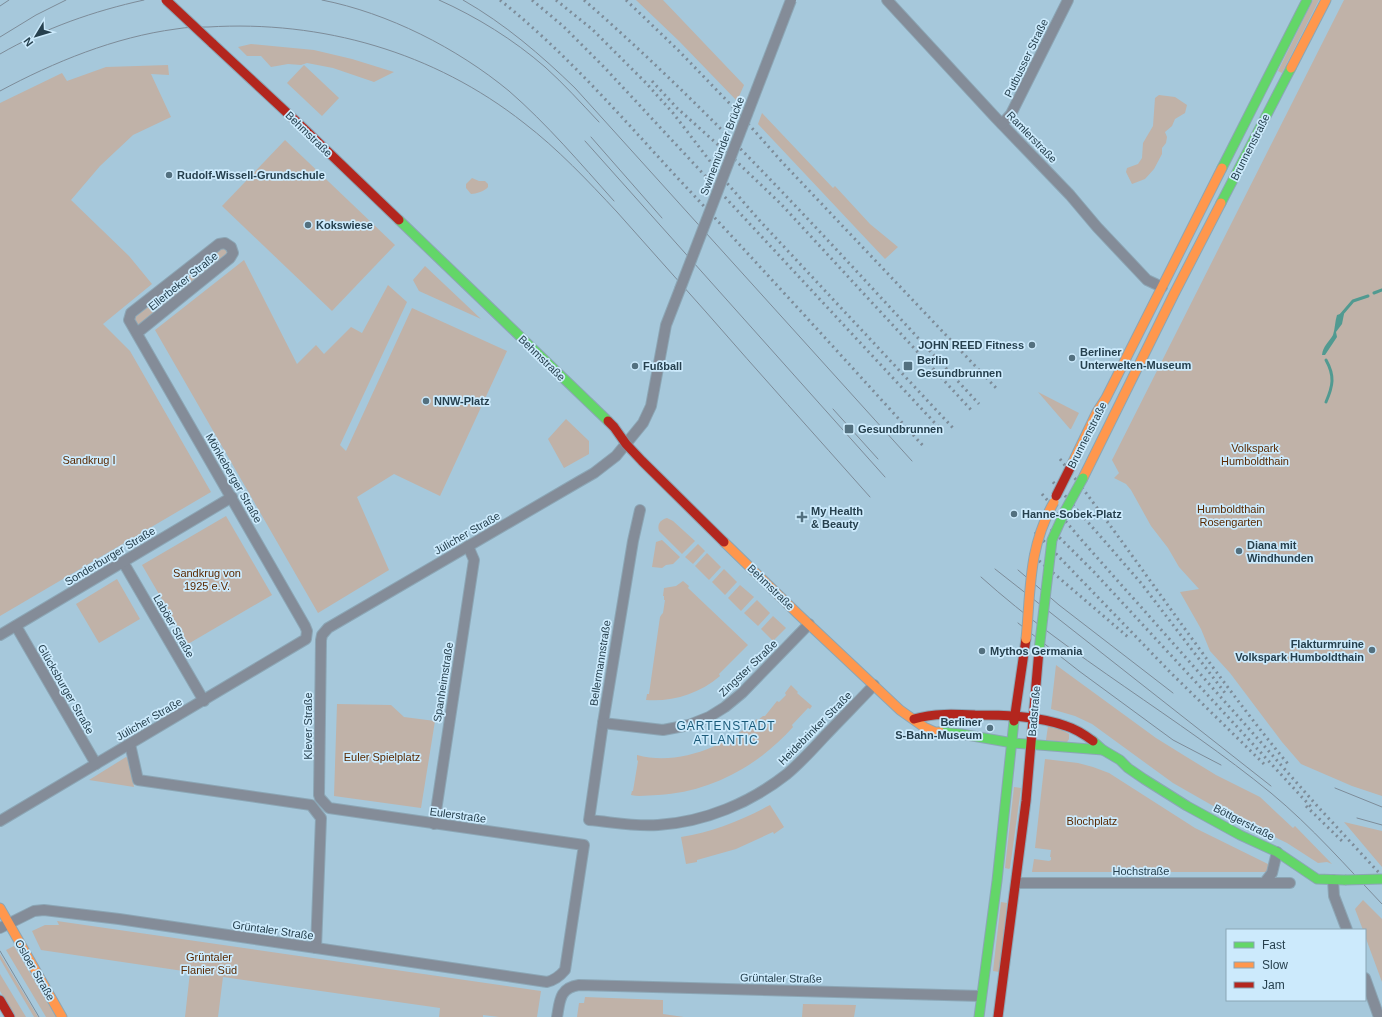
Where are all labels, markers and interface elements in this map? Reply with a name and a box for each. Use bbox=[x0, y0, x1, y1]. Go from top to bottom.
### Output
north arrow bbox=[16, 16, 56, 56]
street label: Putbusser Straße bbox=[1002, 17, 1050, 99]
text: N bbox=[21, 35, 35, 49]
street label: Swinemünder Brücke bbox=[698, 95, 746, 197]
street label: Behmstraße bbox=[283, 109, 335, 159]
street label: Ramlerstraße bbox=[1005, 109, 1059, 165]
street label: Brunnenstraße bbox=[1228, 112, 1272, 182]
place label: Rudolf-Wissell-Grundschule bbox=[177, 169, 325, 181]
marker: Rudolf-Wissell-Grundschule bbox=[164, 170, 174, 180]
place label: Kokswiese bbox=[316, 219, 373, 231]
marker: Kokswiese bbox=[303, 220, 313, 230]
street label: Ellerbeker Straße bbox=[146, 249, 220, 313]
street label: Behmstraße bbox=[516, 333, 568, 383]
place label: JOHN REED Fitness bbox=[918, 339, 1024, 351]
marker: JOHN REED Fitness bbox=[1027, 340, 1037, 350]
place label: Berliner Unterwelten-Museum bbox=[1080, 346, 1191, 371]
marker: Berliner Unterwelten-Museum bbox=[1067, 353, 1077, 363]
place label: Berlin Gesundbrunnen bbox=[917, 354, 1002, 379]
place label: Fußball bbox=[643, 360, 682, 372]
marker: Berlin Gesundbrunnen bbox=[902, 360, 914, 372]
marker: Fußball bbox=[630, 361, 640, 371]
place label: NNW-Platz bbox=[434, 395, 490, 407]
marker: NNW-Platz bbox=[421, 396, 431, 406]
street label: Brunnenstraße bbox=[1065, 400, 1109, 470]
marker: Gesundbrunnen bbox=[843, 423, 855, 435]
place label: Gesundbrunnen bbox=[858, 423, 943, 435]
street label: Mönkeberger Straße bbox=[204, 431, 264, 525]
park label: Volkspark Humboldthain bbox=[1221, 442, 1289, 467]
park label: Sandkrug I bbox=[62, 454, 116, 466]
park label: Humboldthain Rosengarten bbox=[1197, 503, 1265, 528]
place label: My Health & Beauty bbox=[811, 505, 863, 530]
place label: Hanne-Sobek-Platz bbox=[1022, 508, 1122, 520]
street label: Jülicher Straße bbox=[432, 509, 502, 557]
marker: Hanne-Sobek-Platz bbox=[1009, 509, 1019, 519]
marker: My Health & Beauty bbox=[796, 511, 808, 523]
street label: Sonderburger Straße bbox=[63, 524, 157, 588]
place label: Diana mit Windhunden bbox=[1247, 539, 1314, 564]
marker: Diana mit Windhunden bbox=[1234, 546, 1244, 556]
street label: Behmstraße bbox=[745, 562, 797, 612]
park label: Sandkrug von 1925 e.V. bbox=[173, 567, 241, 592]
street label: Laböer Straße bbox=[151, 593, 197, 659]
street label: Bellermannstraße bbox=[587, 619, 613, 707]
street label: Zingster Straße bbox=[717, 637, 779, 699]
place label: Flakturmruine Volkspark Humboldthain bbox=[1235, 638, 1364, 663]
street label: Spanheimstraße bbox=[431, 641, 455, 723]
street label: Glücksburger Straße bbox=[35, 642, 97, 736]
place label: Mythos Germania bbox=[990, 645, 1083, 657]
marker: Flakturmruine Volkspark Humboldthain bbox=[1367, 645, 1377, 655]
marker: Mythos Germania bbox=[977, 646, 987, 656]
street label: Badstraße bbox=[1026, 685, 1042, 737]
street label: Heidebrinker Straße bbox=[776, 689, 854, 767]
street label: Klever Straße bbox=[302, 692, 314, 760]
street label: Jülicher Straße bbox=[114, 695, 184, 743]
place label: Berliner S-Bahn-Museum bbox=[895, 716, 983, 741]
district label: GARTENSTADT ATLANTIC bbox=[676, 719, 776, 747]
marker: Berliner S-Bahn-Museum bbox=[985, 723, 995, 733]
park label: Euler Spielplatz bbox=[344, 751, 420, 763]
street label: Böttgerstraße bbox=[1212, 802, 1276, 842]
street label: Eulerstraße bbox=[429, 805, 487, 825]
park label: Blochplatz bbox=[1067, 815, 1117, 827]
street label: Hochstraße bbox=[1113, 865, 1169, 877]
street label: Grüntaler Straße bbox=[232, 918, 314, 942]
legend bbox=[1226, 929, 1366, 1001]
street label: Osloer Straße bbox=[13, 937, 57, 1003]
text: Fast bbox=[1262, 938, 1286, 952]
park label: Grüntaler Flanier Süd bbox=[181, 951, 237, 976]
text: Slow bbox=[1262, 958, 1288, 972]
street label: Grüntaler Straße bbox=[740, 971, 822, 985]
text: Jam bbox=[1262, 978, 1285, 992]

